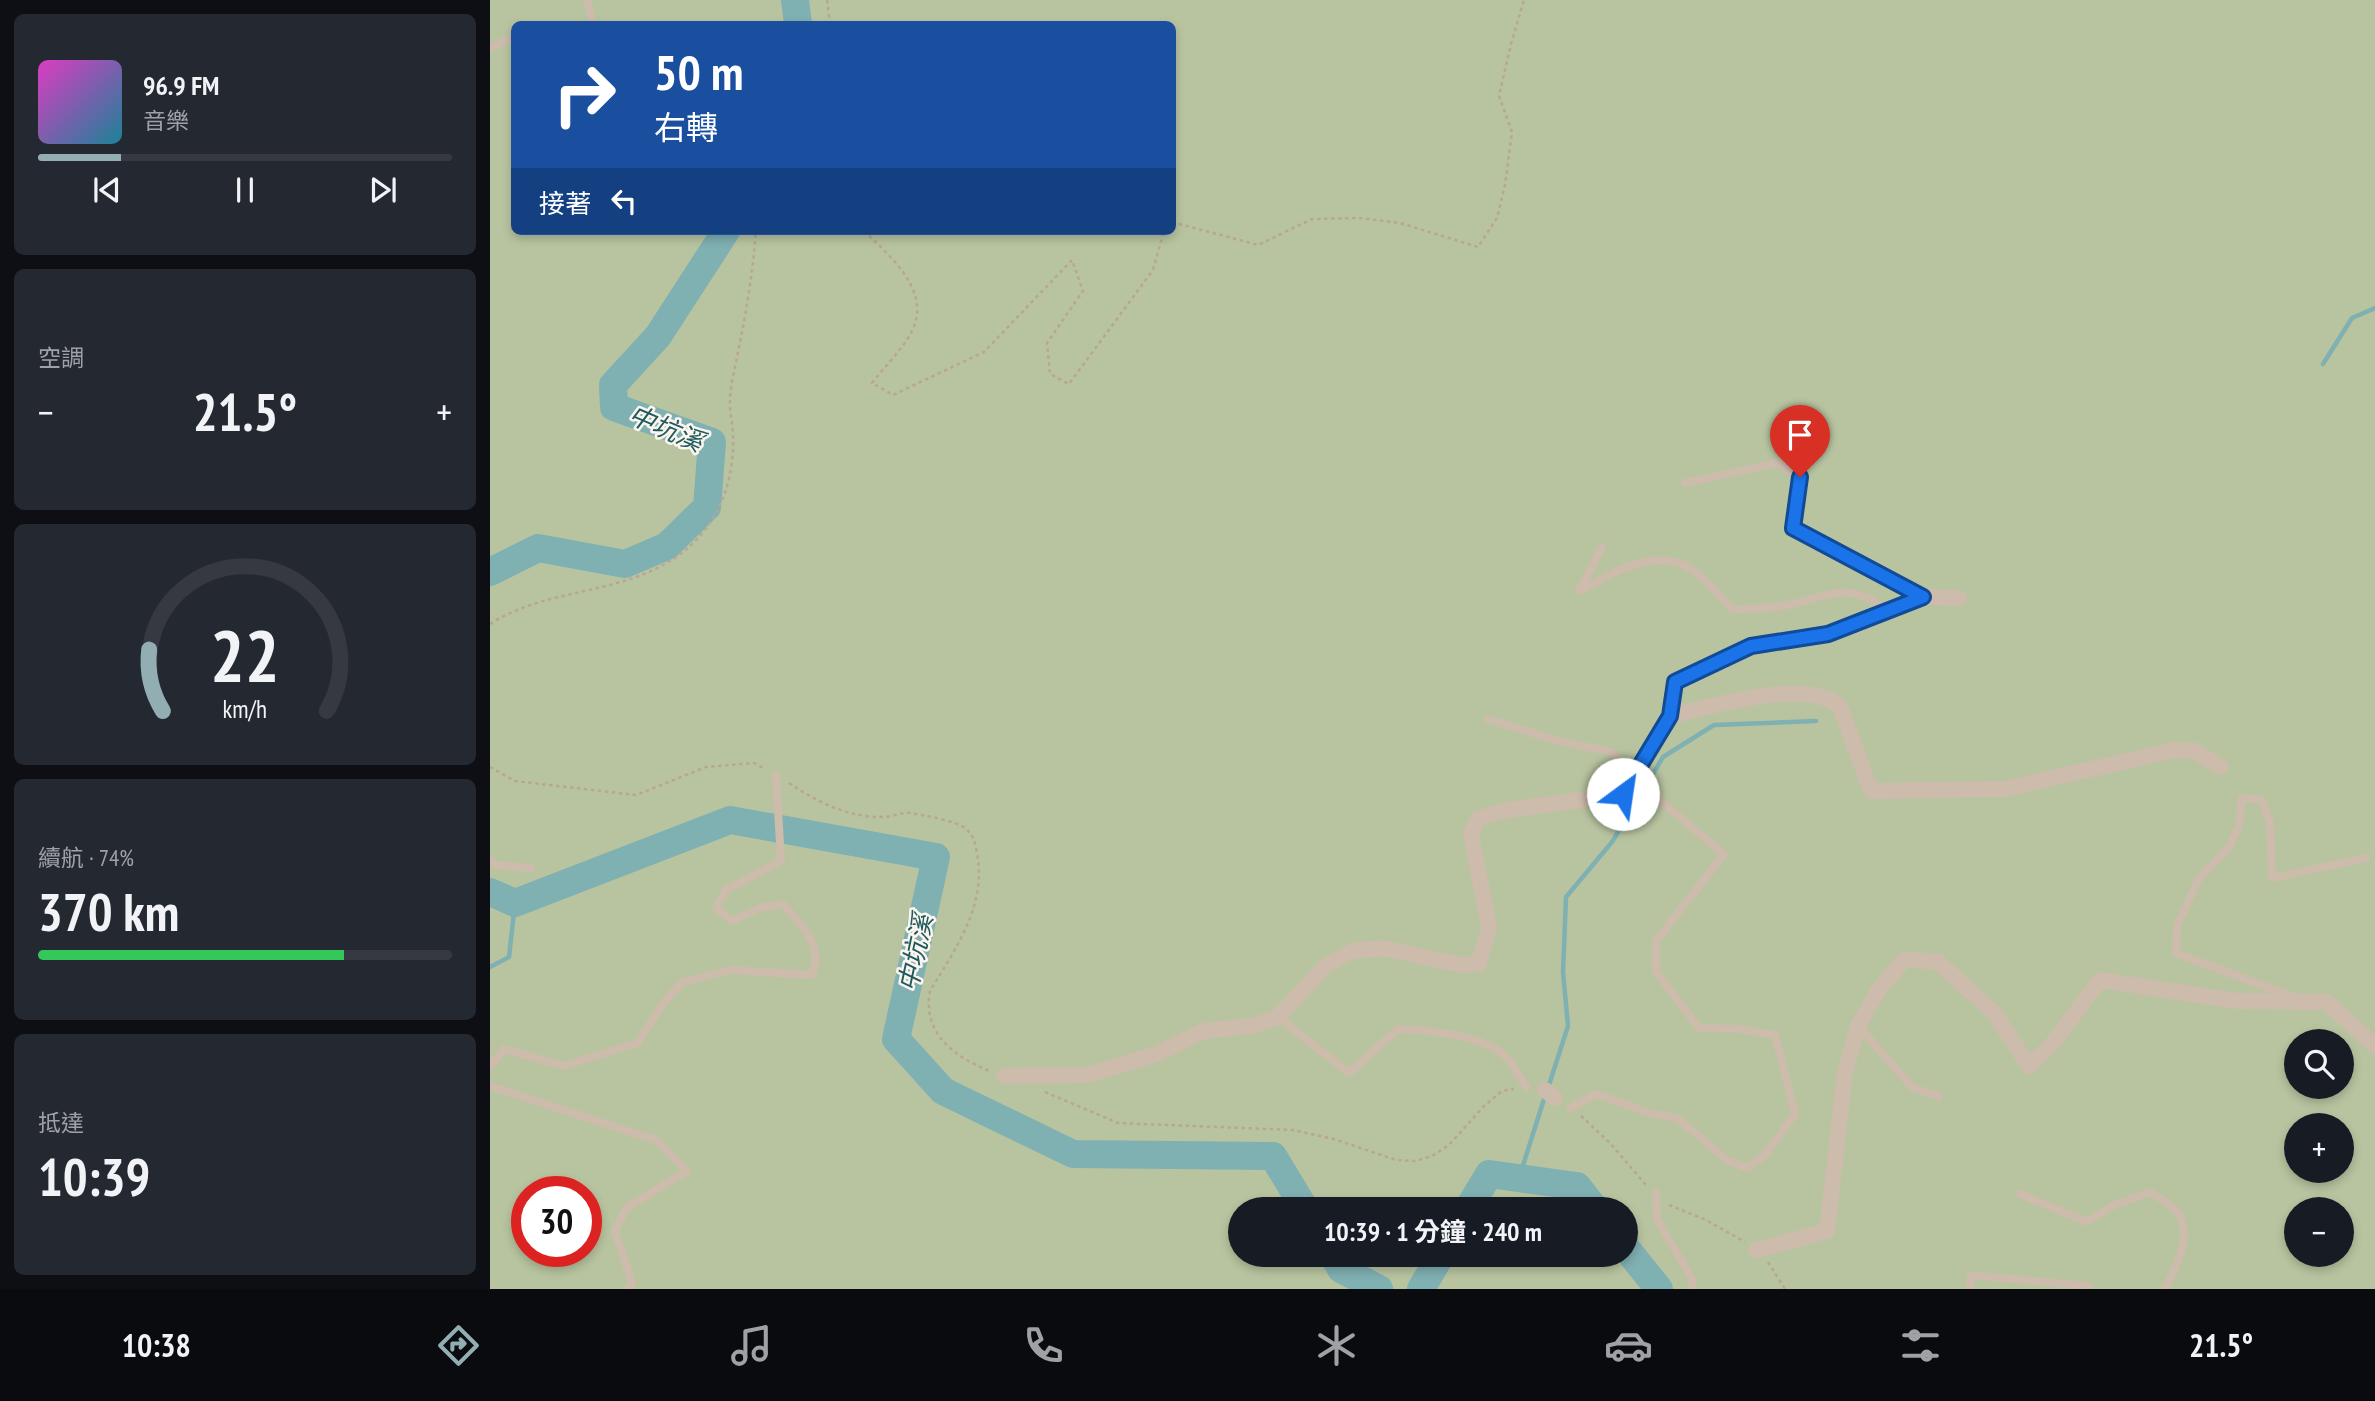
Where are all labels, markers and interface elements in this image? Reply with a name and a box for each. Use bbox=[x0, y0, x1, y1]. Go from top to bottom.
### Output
text: 50 m bbox=[654, 40, 743, 104]
icon: right bbox=[539, 49, 630, 140]
text: 96.9 FM bbox=[143, 69, 219, 102]
text: 音樂 bbox=[143, 106, 189, 135]
text: 右轉 bbox=[654, 106, 718, 148]
icon: previous bbox=[88, 171, 126, 209]
icon: pause bbox=[226, 171, 264, 209]
icon: next bbox=[364, 171, 402, 209]
icon: left bbox=[605, 182, 643, 220]
text: 接著 bbox=[539, 187, 591, 220]
text: 空調 bbox=[38, 343, 84, 372]
text: 21.5° bbox=[193, 378, 297, 445]
text: − bbox=[38, 387, 54, 436]
text: + bbox=[436, 387, 452, 436]
water label: 中坑溪 bbox=[624, 398, 712, 460]
pin bbox=[1770, 405, 1830, 477]
icon: arrive bbox=[1781, 416, 1819, 454]
text: 22 bbox=[210, 607, 280, 701]
text: km/h bbox=[223, 692, 267, 724]
position arrow bbox=[1586, 757, 1660, 831]
text: 續航 · 74% bbox=[38, 843, 134, 872]
text: 370 km bbox=[38, 878, 179, 945]
water label: 中坑溪 bbox=[891, 908, 940, 995]
map controls bbox=[2284, 1029, 2354, 1267]
button: search bbox=[2284, 1029, 2354, 1099]
text: 抵達 bbox=[38, 1108, 84, 1137]
button: + bbox=[2284, 1113, 2354, 1183]
text: 10:39 bbox=[38, 1143, 150, 1210]
speed limit sign: 30 bbox=[511, 1176, 602, 1267]
button: − bbox=[2284, 1197, 2354, 1267]
text: 10:39 · 1 分鐘 · 240 m bbox=[1324, 1215, 1542, 1248]
icon: directions bbox=[434, 1321, 483, 1370]
icon: music bbox=[727, 1321, 776, 1370]
icon: phone bbox=[1019, 1321, 1068, 1370]
icon: climate bbox=[1312, 1321, 1361, 1370]
icon: car bbox=[1604, 1321, 1653, 1370]
icon: filters bbox=[1896, 1321, 1945, 1370]
text: 10:38 bbox=[122, 1324, 191, 1366]
text: 21.5° bbox=[2189, 1324, 2253, 1366]

